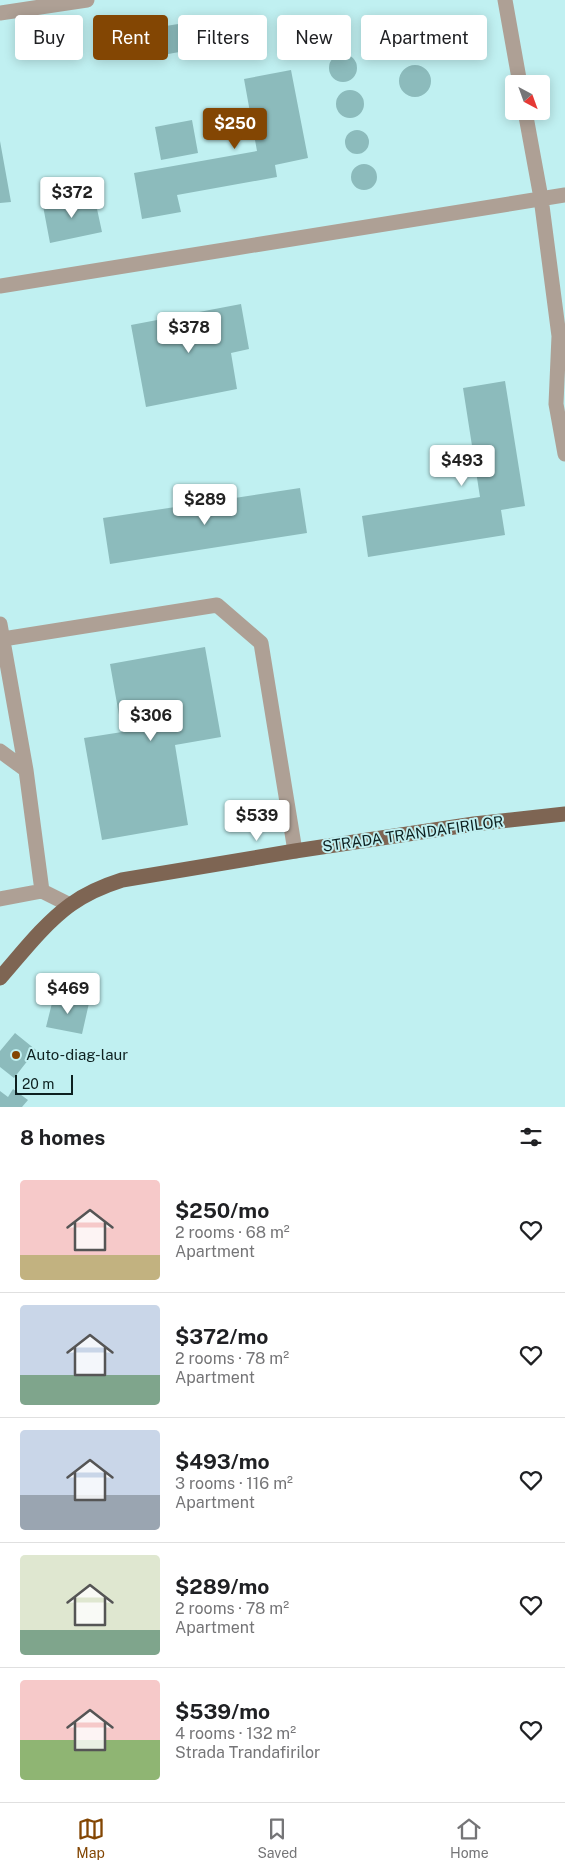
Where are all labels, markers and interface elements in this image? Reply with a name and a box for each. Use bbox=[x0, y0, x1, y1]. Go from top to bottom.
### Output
chip: Buy bbox=[15, 15, 83, 60]
chip: Rent bbox=[93, 15, 168, 60]
chip: Filters bbox=[178, 15, 267, 60]
chip: New bbox=[277, 15, 351, 60]
chip: Apartment bbox=[361, 15, 487, 60]
north arrow bbox=[505, 75, 550, 120]
map controls bbox=[505, 75, 550, 120]
pin: $250 bbox=[205, 108, 265, 150]
text: $250 bbox=[214, 114, 256, 133]
pin: $372 bbox=[42, 176, 102, 219]
text: $372 bbox=[51, 183, 93, 202]
pin: $378 bbox=[159, 312, 219, 354]
text: $378 bbox=[168, 318, 210, 337]
pin: $493 bbox=[432, 444, 492, 487]
text: $493 bbox=[441, 451, 483, 470]
pin: $289 bbox=[175, 484, 235, 526]
text: $289 bbox=[184, 490, 226, 509]
pin: $306 bbox=[121, 700, 181, 742]
text: $306 bbox=[130, 706, 172, 725]
pin: $539 bbox=[227, 800, 287, 842]
text: $539 bbox=[236, 806, 278, 825]
street label: STRADA TRANDAFIRILOR bbox=[321, 812, 505, 855]
pin: $469 bbox=[38, 972, 98, 1015]
text: $469 bbox=[47, 979, 89, 998]
place label: Auto-diag-laur bbox=[26, 1046, 128, 1063]
marker: Auto-diag-laur bbox=[10, 1049, 22, 1061]
scale bar bbox=[15, 1072, 72, 1095]
text: 20 m bbox=[22, 1076, 54, 1092]
icon: filters bbox=[517, 1123, 545, 1151]
text: 8 homes bbox=[20, 1125, 105, 1150]
text: $250/mo bbox=[175, 1198, 269, 1223]
icon: home bbox=[60, 1200, 120, 1260]
icon: heart bbox=[517, 1216, 545, 1244]
text: 2 rooms · 68 m² bbox=[175, 1223, 290, 1242]
text: Apartment bbox=[175, 1242, 255, 1261]
text: $372/mo bbox=[175, 1324, 268, 1349]
icon: home bbox=[60, 1325, 120, 1385]
icon: heart bbox=[517, 1341, 545, 1369]
text: 2 rooms · 78 m² bbox=[175, 1349, 289, 1368]
text: Apartment bbox=[175, 1368, 255, 1387]
text: $493/mo bbox=[175, 1449, 270, 1474]
icon: home bbox=[60, 1450, 120, 1510]
icon: heart bbox=[517, 1466, 545, 1494]
text: 3 rooms · 116 m² bbox=[175, 1474, 293, 1493]
text: Apartment bbox=[175, 1493, 255, 1512]
text: $289/mo bbox=[175, 1574, 269, 1599]
icon: home bbox=[60, 1575, 120, 1635]
icon: heart bbox=[517, 1591, 545, 1619]
text: 2 rooms · 78 m² bbox=[175, 1599, 289, 1618]
text: Apartment bbox=[175, 1618, 255, 1637]
text: $539/mo bbox=[175, 1699, 270, 1724]
icon: home bbox=[60, 1700, 120, 1760]
icon: heart bbox=[517, 1716, 545, 1744]
text: 4 rooms · 132 m² bbox=[175, 1724, 296, 1743]
text: Strada Trandafirilor bbox=[175, 1743, 320, 1762]
tab: Map bbox=[76, 1815, 105, 1861]
tab: Saved bbox=[257, 1815, 297, 1861]
tab: Home bbox=[450, 1815, 489, 1861]

